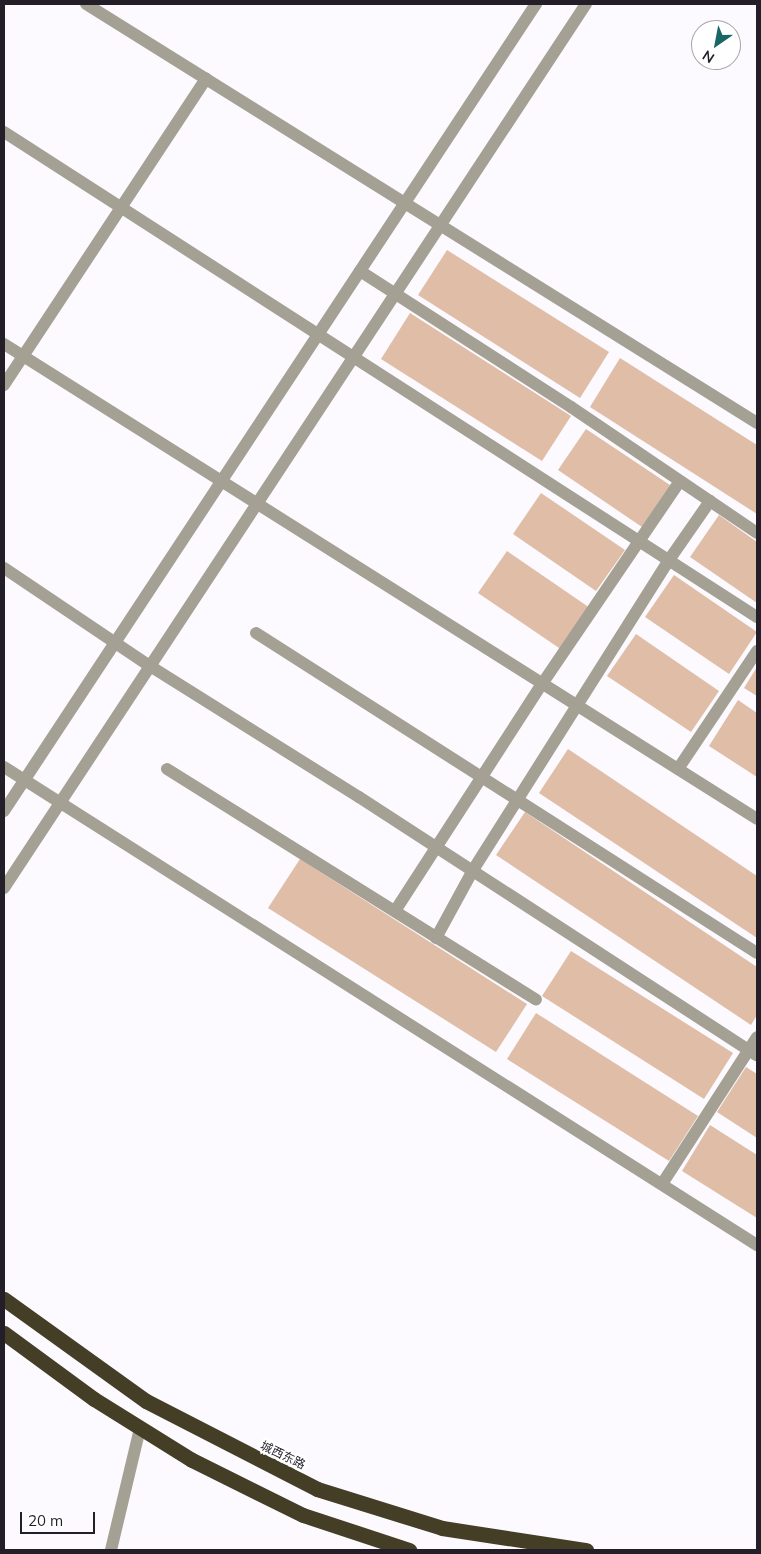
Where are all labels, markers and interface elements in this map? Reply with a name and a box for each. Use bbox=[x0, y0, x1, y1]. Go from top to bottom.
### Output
north arrow bbox=[691, 20, 741, 70]
text: N bbox=[699, 46, 718, 67]
street label: 城西东路 bbox=[258, 1438, 308, 1472]
scale bar bbox=[22, 1502, 98, 1534]
text: 20 m bbox=[28, 1511, 63, 1530]

